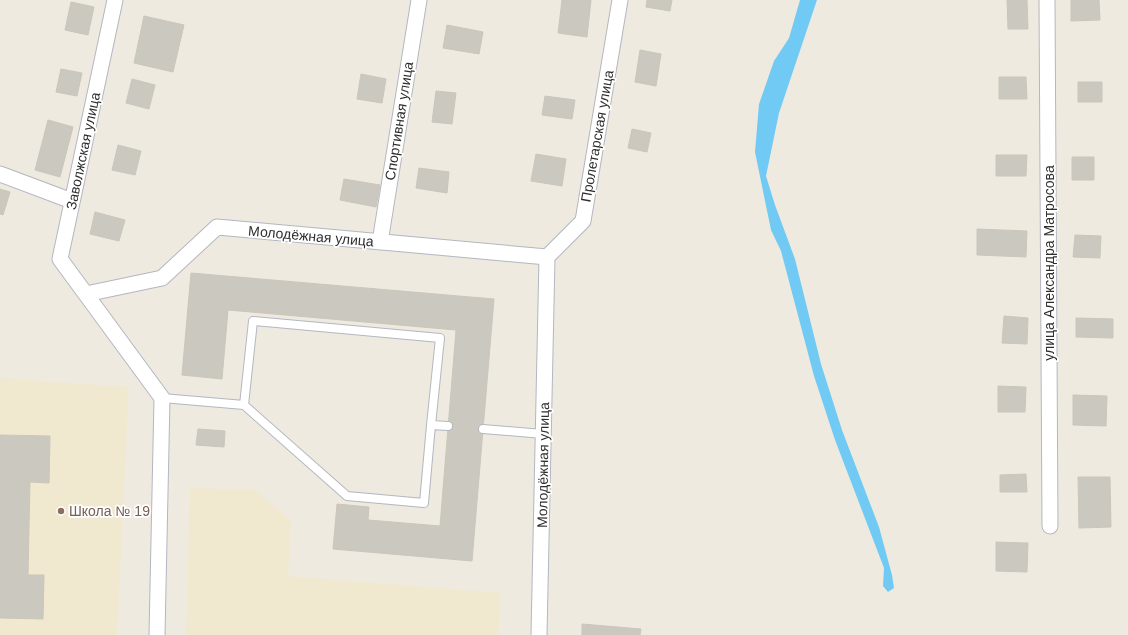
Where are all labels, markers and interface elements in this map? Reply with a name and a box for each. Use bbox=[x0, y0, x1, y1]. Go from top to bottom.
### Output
street label: Спортивная улица bbox=[382, 60, 416, 182]
street label: Пролетарская улица bbox=[578, 69, 617, 203]
street label: Заволжская улица bbox=[63, 91, 103, 211]
street label: улица Александра Матросова bbox=[1041, 165, 1057, 361]
street label: Молодёжная улица bbox=[248, 223, 375, 249]
street label: Молодёжная улица bbox=[534, 402, 552, 528]
place label: Школа № 19 bbox=[69, 503, 150, 519]
marker: Школа № 19 bbox=[56, 506, 66, 516]

